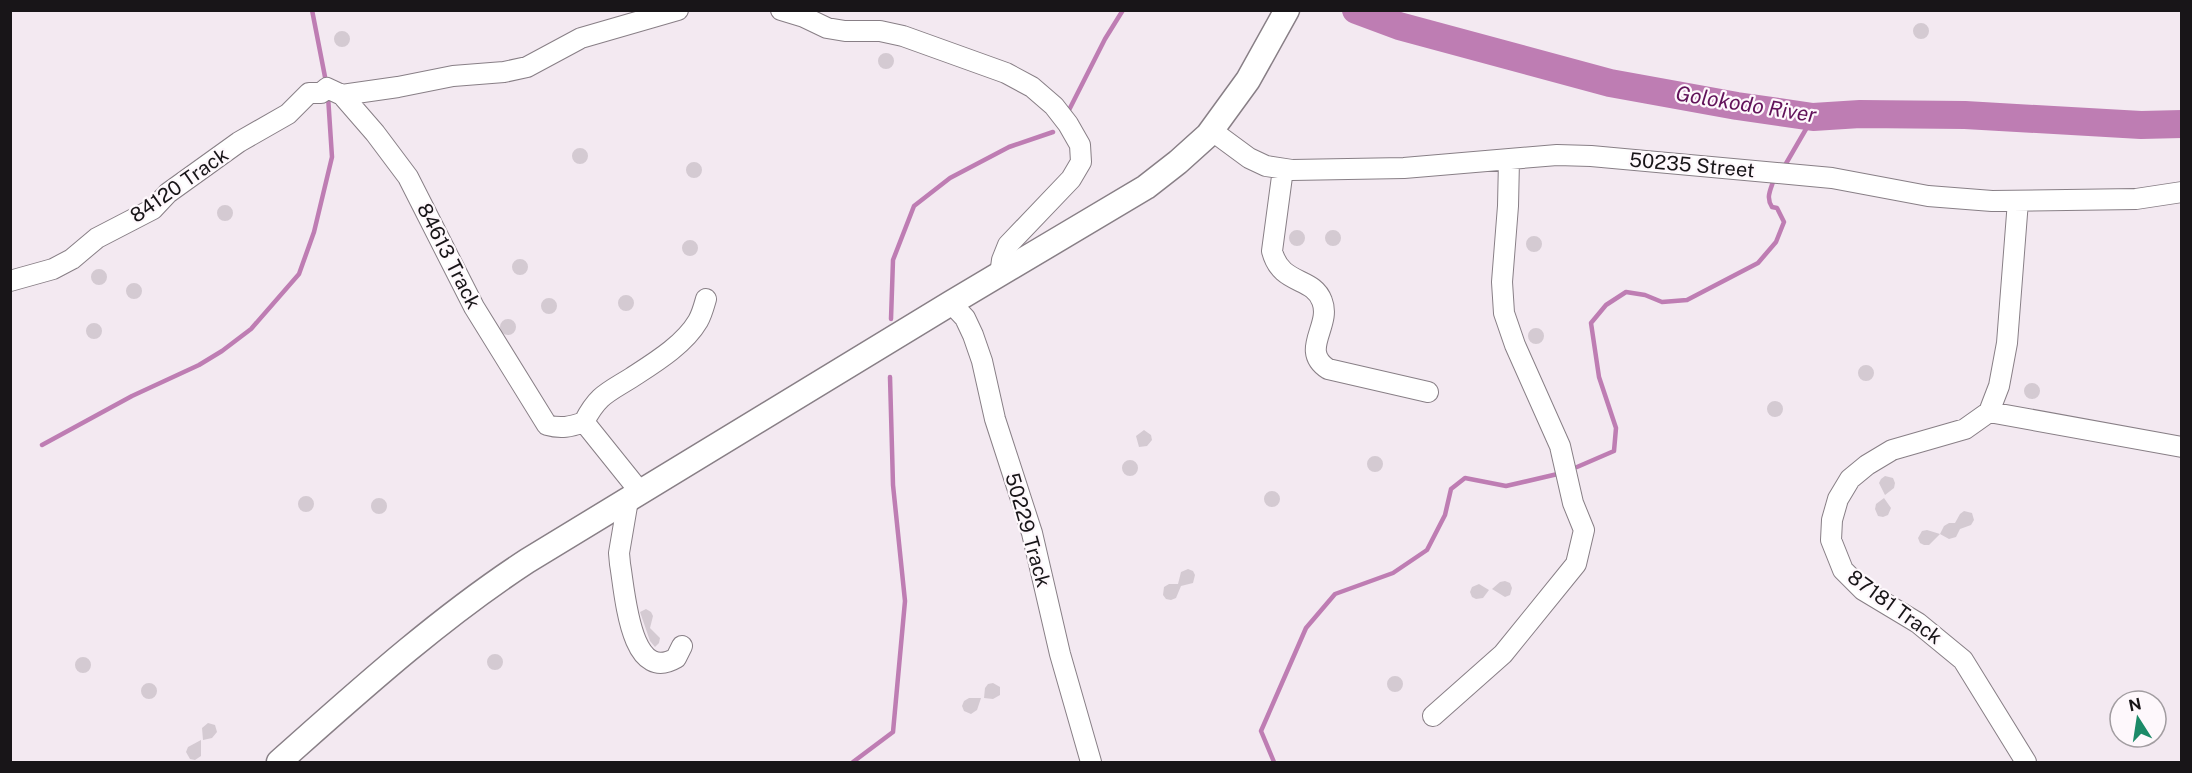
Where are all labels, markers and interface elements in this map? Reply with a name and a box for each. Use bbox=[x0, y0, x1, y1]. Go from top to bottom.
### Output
water label: Golokodo River bbox=[1674, 81, 1819, 128]
street label: 84120 Track bbox=[125, 142, 233, 228]
street label: 50235 Street bbox=[1628, 148, 1756, 182]
street label: 84613 Track bbox=[412, 199, 486, 313]
street label: 50229 Track bbox=[1000, 470, 1056, 590]
street label: 87181 Track bbox=[1843, 565, 1947, 649]
north arrow bbox=[2108, 689, 2168, 749]
text: N bbox=[2127, 694, 2143, 715]

